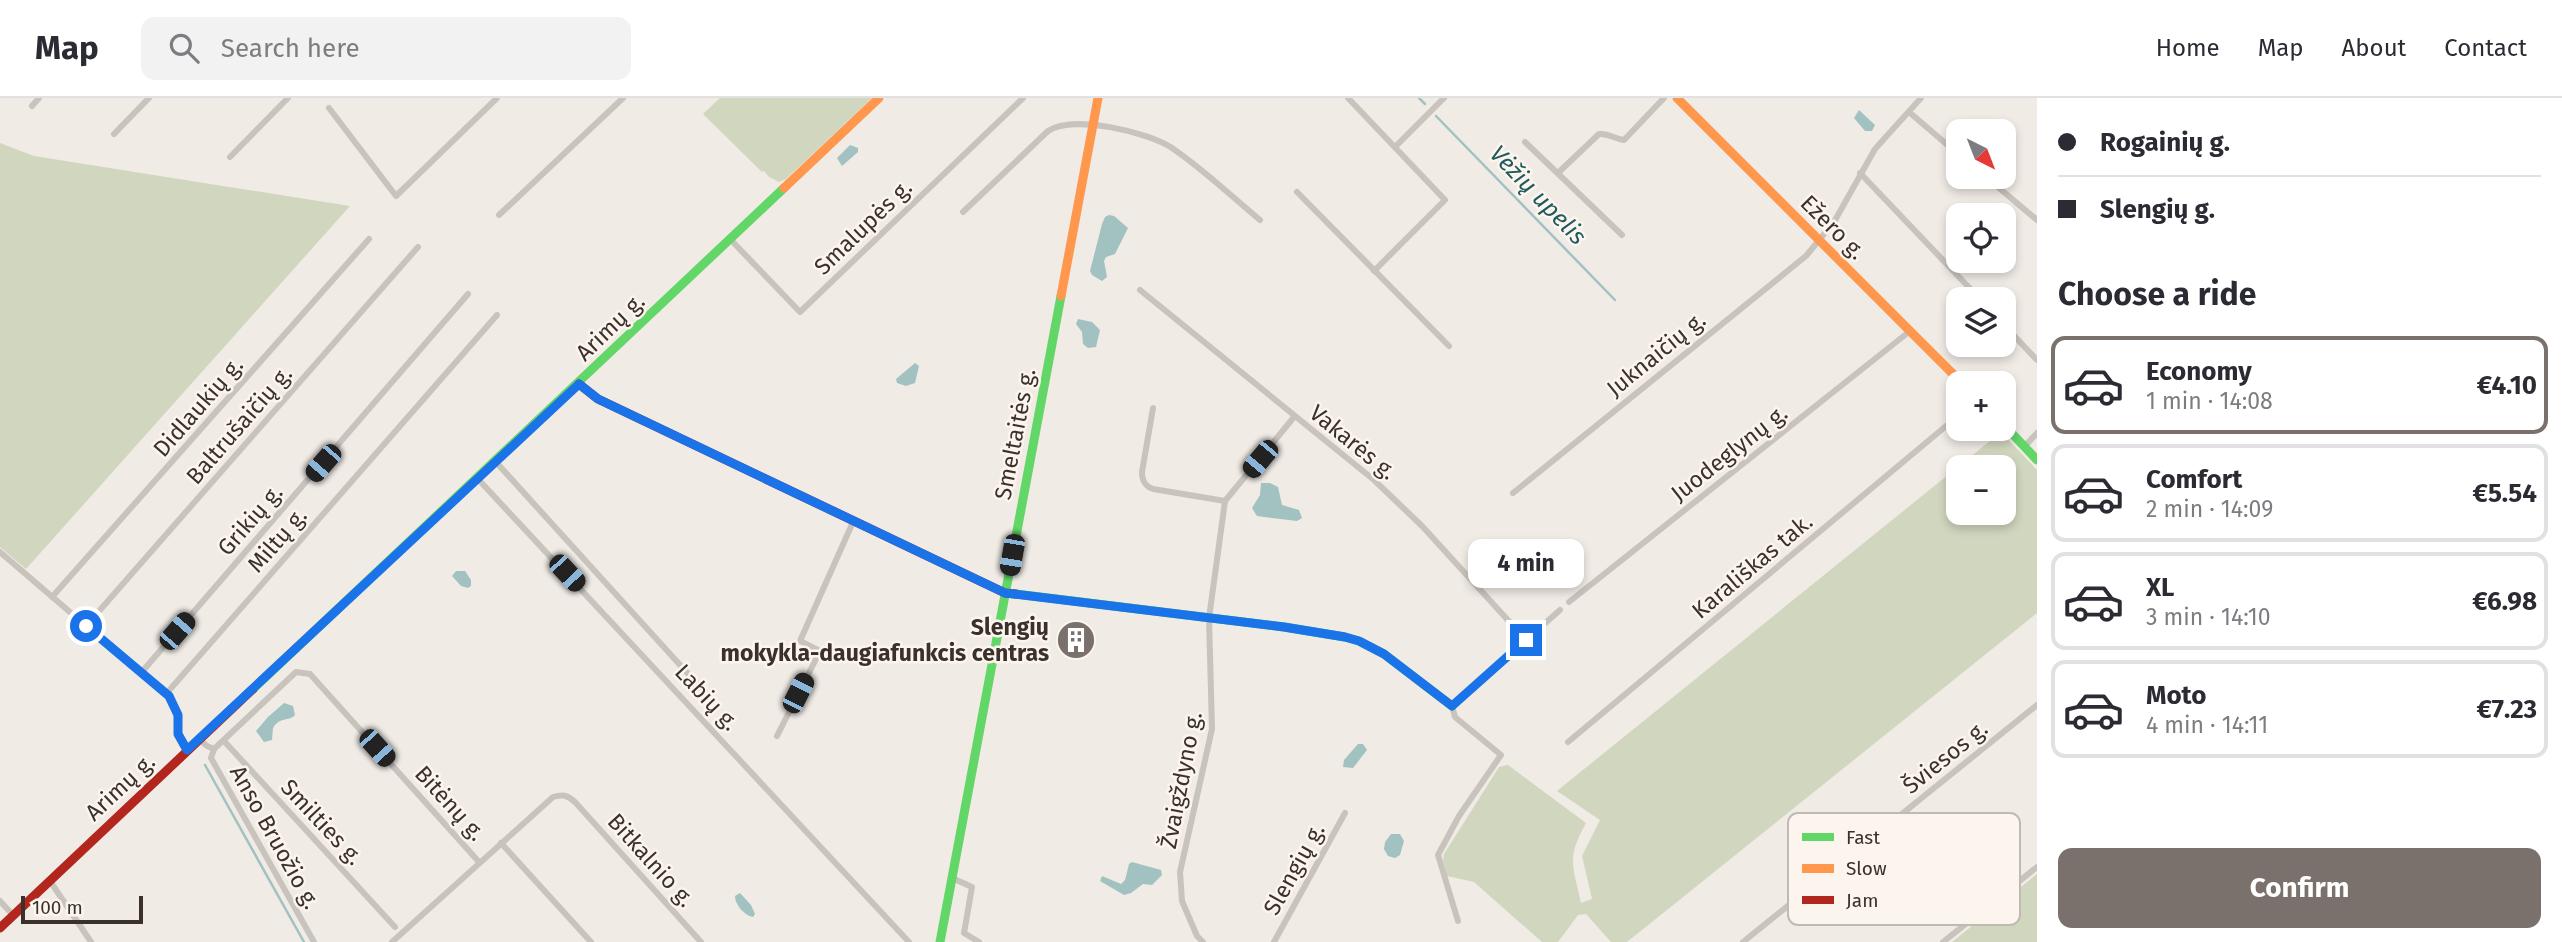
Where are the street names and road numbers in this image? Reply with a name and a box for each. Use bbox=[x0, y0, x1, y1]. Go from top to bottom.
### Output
street label: Smalupės g. bbox=[808, 173, 918, 281]
street label: Ežero g. bbox=[1795, 189, 1871, 265]
street label: Arimų g. bbox=[570, 287, 650, 367]
street label: Juknaičių g. bbox=[1601, 306, 1711, 402]
street label: Didlaukių g. bbox=[147, 351, 249, 463]
street label: Baltrušaičių g. bbox=[180, 360, 298, 490]
street label: Smeltaitės g. bbox=[989, 366, 1041, 502]
street label: Vakarės g. bbox=[1304, 399, 1402, 485]
street label: Juodeglynų g. bbox=[1665, 399, 1793, 507]
street label: Grikių g. bbox=[212, 479, 288, 561]
street label: Miltų g. bbox=[241, 502, 313, 578]
street label: Karališkas tak. bbox=[1686, 507, 1818, 625]
street label: Labių g. bbox=[669, 658, 745, 736]
street label: Žvaigždyno g. bbox=[1154, 709, 1208, 851]
street label: Šviesos g. bbox=[1896, 714, 1993, 800]
street label: Arimų g. bbox=[79, 748, 161, 826]
street label: Anso Bruožio g. bbox=[224, 760, 326, 914]
street label: Bitėnų g. bbox=[409, 760, 491, 846]
street label: Smilties g. bbox=[275, 773, 369, 871]
street label: Bitkalnio g. bbox=[602, 807, 700, 913]
street label: Slengių g. bbox=[1257, 818, 1331, 920]

